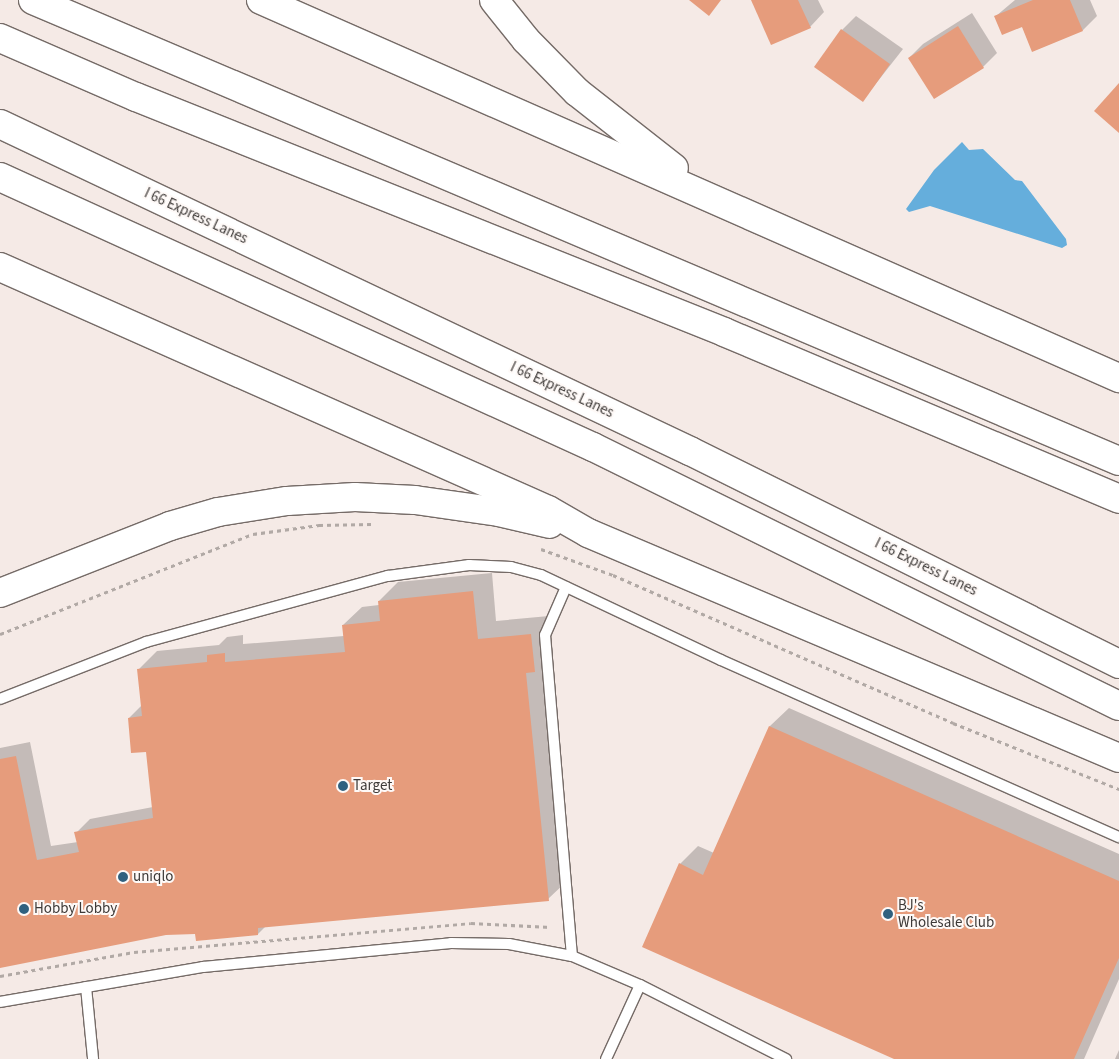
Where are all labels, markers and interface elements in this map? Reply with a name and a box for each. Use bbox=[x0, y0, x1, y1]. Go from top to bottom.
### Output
street label: I 66 Express Lanes bbox=[141, 184, 251, 248]
street label: I 66 Express Lanes bbox=[507, 358, 617, 422]
street label: I 66 Express Lanes bbox=[872, 534, 980, 600]
place label: Target bbox=[353, 777, 392, 795]
marker: Target bbox=[337, 780, 349, 792]
place label: uniqlo bbox=[133, 868, 173, 886]
marker: uniqlo bbox=[117, 871, 129, 883]
place label: BJ's Wholesale Club bbox=[898, 896, 994, 931]
place label: Hobby Lobby bbox=[34, 900, 117, 918]
marker: Hobby Lobby bbox=[18, 903, 30, 915]
marker: BJ's Wholesale Club bbox=[882, 908, 894, 920]

